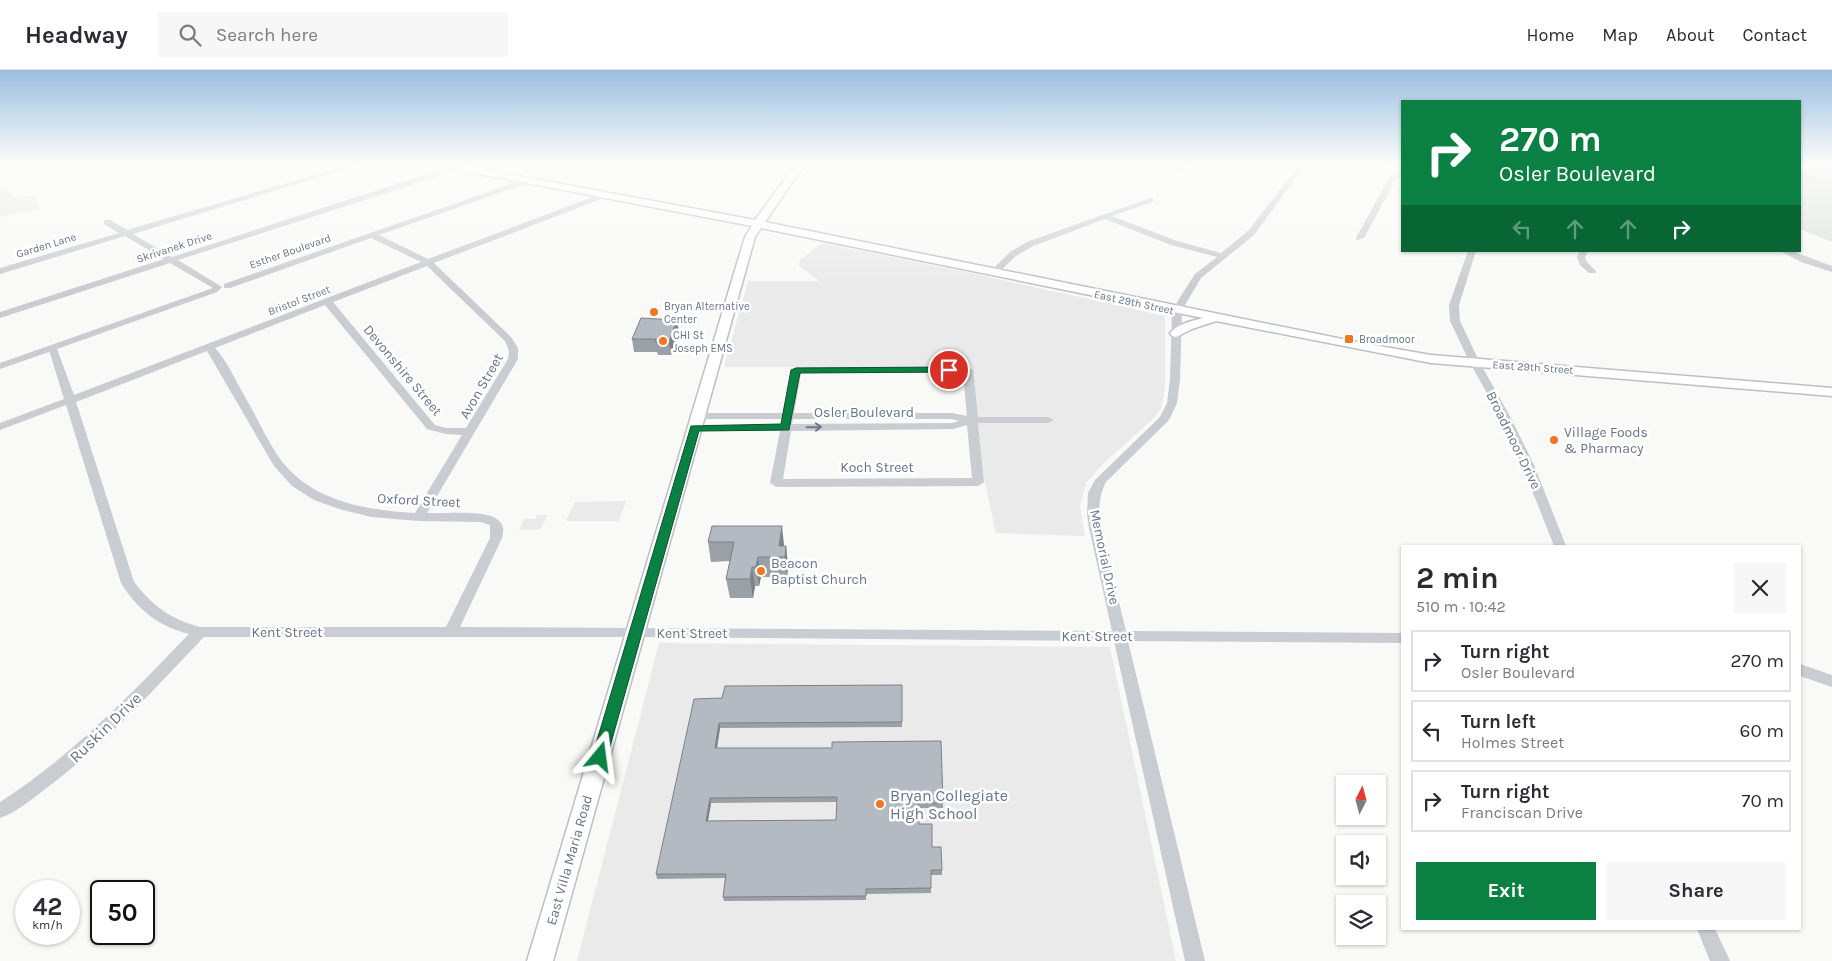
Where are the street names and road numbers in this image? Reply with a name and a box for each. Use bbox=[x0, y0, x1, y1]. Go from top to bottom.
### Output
street label: Skrivanek Drive bbox=[135, 229, 214, 266]
street label: Garden Lane bbox=[15, 230, 78, 261]
street label: Esther Boulevard bbox=[248, 231, 333, 272]
street label: Bristol Street bbox=[266, 283, 332, 318]
street label: East 29th Street bbox=[1093, 288, 1175, 317]
street label: Devonshire Street bbox=[360, 321, 446, 419]
street label: Avon Street bbox=[456, 351, 507, 422]
street label: East 29th Street bbox=[1492, 358, 1574, 377]
street label: Broadmoor Drive bbox=[1482, 388, 1545, 492]
street label: Osler Boulevard bbox=[814, 404, 914, 421]
street label: Koch Street bbox=[840, 459, 914, 476]
street label: Oxford Street bbox=[377, 490, 461, 511]
street label: Memorial Drive bbox=[1086, 508, 1123, 606]
street label: Kent Street bbox=[251, 624, 323, 641]
street label: Kent Street bbox=[656, 625, 728, 642]
street label: Kent Street bbox=[1061, 628, 1133, 645]
street label: Ruskin Drive bbox=[65, 688, 145, 766]
street label: East Villa Maria Road bbox=[543, 793, 596, 927]

